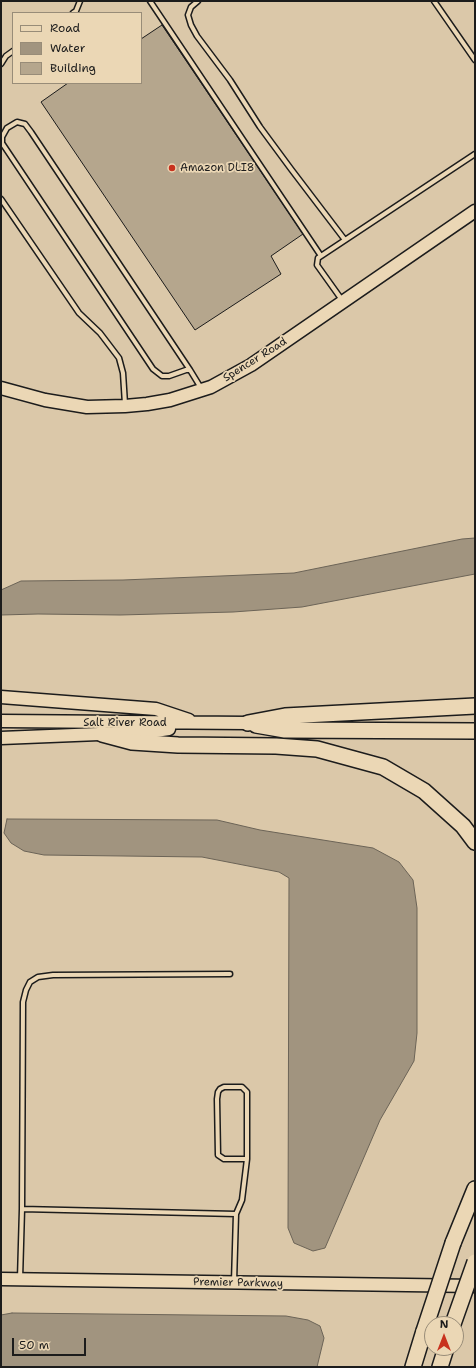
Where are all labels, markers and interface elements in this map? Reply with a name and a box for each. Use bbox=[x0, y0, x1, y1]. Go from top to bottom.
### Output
legend bbox=[12, 12, 142, 84]
text: Road bbox=[50, 20, 80, 36]
text: Water bbox=[50, 40, 85, 56]
text: Building bbox=[50, 60, 96, 76]
place label: Amazon DLI8 bbox=[180, 161, 255, 175]
marker: Amazon DLI8 bbox=[167, 163, 177, 173]
street label: Spencer Road bbox=[221, 335, 289, 385]
street label: Salt River Road bbox=[83, 716, 167, 730]
street label: Premier Parkway bbox=[193, 1276, 283, 1290]
north arrow bbox=[424, 1316, 464, 1356]
text: N bbox=[440, 1317, 448, 1332]
scale bar bbox=[14, 1330, 88, 1356]
text: 50 m bbox=[19, 1337, 49, 1353]

